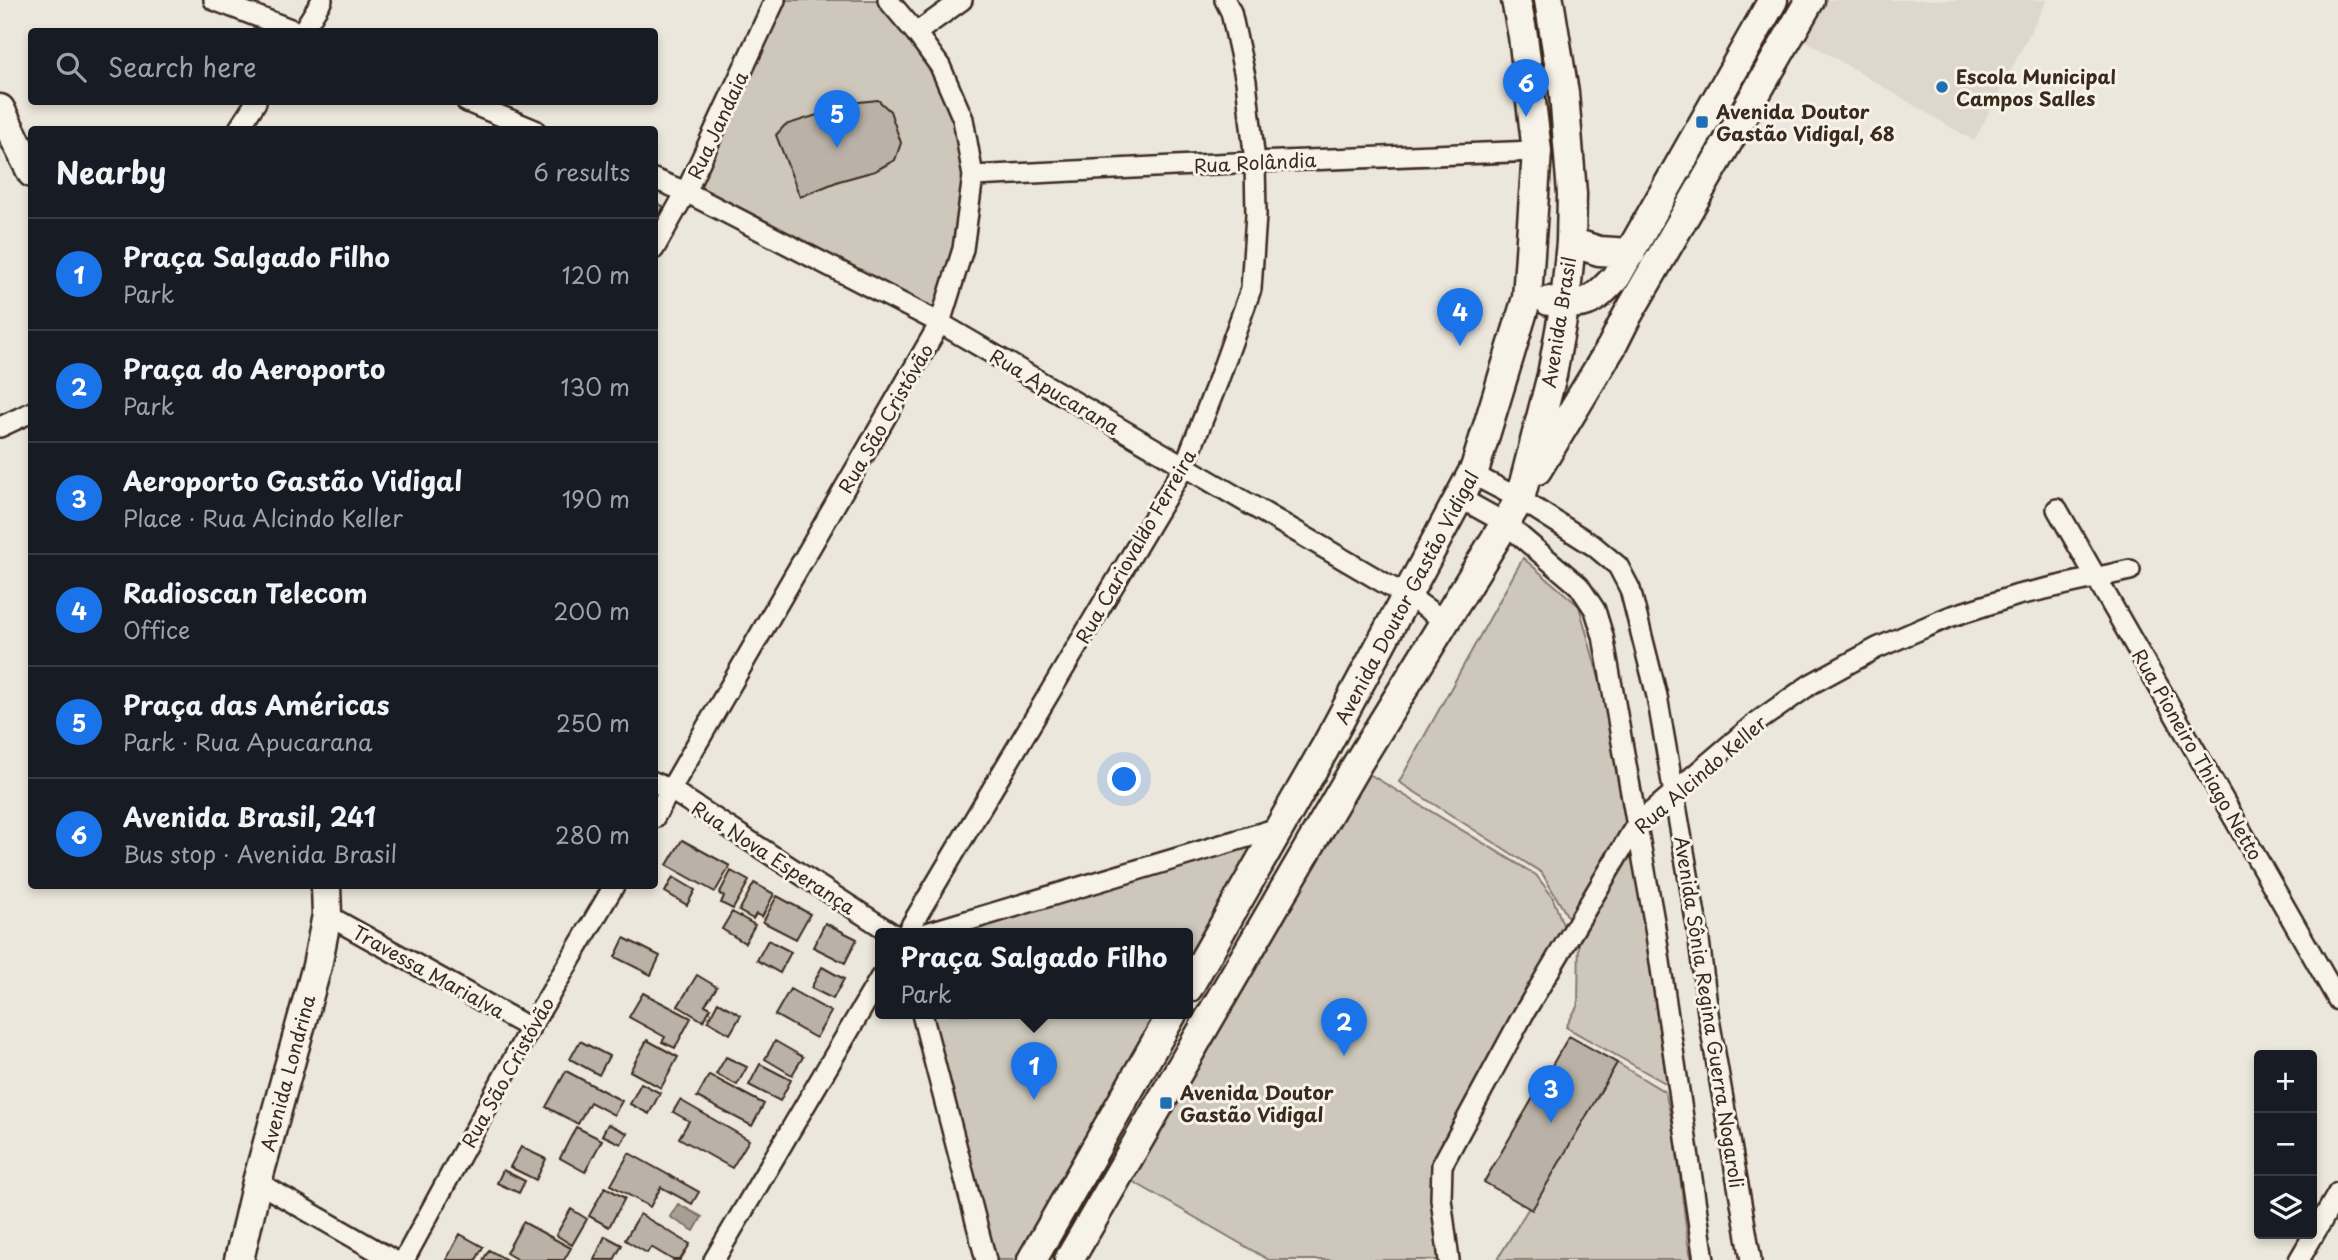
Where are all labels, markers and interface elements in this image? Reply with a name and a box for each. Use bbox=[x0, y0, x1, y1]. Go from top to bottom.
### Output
search box bbox=[28, 28, 658, 105]
text: Search here bbox=[108, 47, 257, 86]
icon: search bbox=[52, 48, 90, 86]
pin: 6 bbox=[1503, 59, 1549, 117]
place label: Escola Municipal Campos Salles bbox=[1956, 62, 2116, 112]
street label: Rua Jandaia bbox=[680, 66, 754, 184]
marker: Escola Municipal Campos Salles bbox=[1934, 79, 1950, 95]
pin: 5 bbox=[814, 90, 860, 148]
place label: Avenida Doutor Gastão Vidigal, 68 bbox=[1715, 97, 1895, 147]
marker: Avenida Doutor Gastão Vidigal, 68 bbox=[1694, 114, 1710, 130]
street label: Rua Rolândia bbox=[1193, 145, 1317, 179]
text: Nearby bbox=[56, 149, 166, 194]
text: 6 results bbox=[534, 154, 630, 189]
text: Praça Salgado Filho bbox=[123, 237, 390, 276]
street label: Avenida Brasil bbox=[1534, 254, 1582, 390]
text: 1 bbox=[74, 257, 85, 292]
text: 120 m bbox=[562, 257, 630, 292]
text: Park bbox=[123, 276, 174, 311]
pin: 4 bbox=[1437, 288, 1483, 346]
street label: Rua São Cristóvão bbox=[831, 338, 939, 498]
street label: Rua Apucarana bbox=[985, 341, 1125, 441]
text: Praça do Aeroporto bbox=[123, 349, 385, 388]
text: 2 bbox=[71, 369, 87, 404]
text: 130 m bbox=[560, 369, 630, 404]
text: Park bbox=[123, 388, 174, 423]
street label: Rua Cariovaldo Ferreira bbox=[1068, 443, 1202, 648]
text: Aeroporto Gastão Vidigal bbox=[123, 461, 462, 500]
street label: Avenida Doutor Gastão Vidigal bbox=[1327, 465, 1485, 729]
text: 3 bbox=[71, 481, 87, 516]
text: 190 m bbox=[562, 481, 630, 516]
text: Place · Rua Alcindo Keller bbox=[123, 500, 403, 535]
text: Radioscan Telecom bbox=[123, 573, 368, 612]
text: 4 bbox=[71, 593, 87, 628]
text: 200 m bbox=[553, 593, 630, 628]
text: Office bbox=[123, 612, 190, 647]
street label: Rua Pioneiro Thiago Netto bbox=[2126, 643, 2270, 865]
text: Praça das Américas bbox=[123, 685, 389, 724]
text: 5 bbox=[72, 705, 86, 740]
text: 250 m bbox=[556, 705, 630, 740]
street label: Rua Alcindo Keller bbox=[1628, 708, 1773, 840]
text: Park · Rua Apucarana bbox=[123, 724, 372, 759]
your location bbox=[1107, 762, 1141, 796]
street label: Rua Nova Esperança bbox=[687, 794, 861, 921]
text: Avenida Brasil, 241 bbox=[123, 797, 376, 836]
text: 6 bbox=[71, 817, 87, 852]
text: 280 m bbox=[555, 817, 630, 852]
street label: Avenida Sônia Regina Guerra Nogaroli bbox=[1668, 834, 1752, 1190]
text: Bus stop · Avenida Brasil bbox=[123, 836, 397, 871]
street label: Travessa Marialva bbox=[348, 918, 510, 1024]
popup bbox=[875, 928, 1193, 1019]
text: Praça Salgado Filho bbox=[900, 937, 1168, 976]
text: Park bbox=[900, 976, 952, 1011]
street label: Avenida Londrina bbox=[253, 992, 321, 1154]
street label: Rua São Cristóvão bbox=[454, 992, 560, 1152]
pin: 2 bbox=[1321, 998, 1367, 1056]
pin: 1 bbox=[1011, 1042, 1057, 1100]
map controls bbox=[2254, 1050, 2317, 1239]
button: + bbox=[2254, 1050, 2317, 1113]
pin: 3 bbox=[1528, 1065, 1574, 1123]
place label: Avenida Doutor Gastão Vidigal bbox=[1179, 1078, 1334, 1128]
marker: Avenida Doutor Gastão Vidigal bbox=[1158, 1095, 1174, 1111]
button: − bbox=[2254, 1113, 2317, 1176]
button: layers bbox=[2254, 1176, 2317, 1239]

